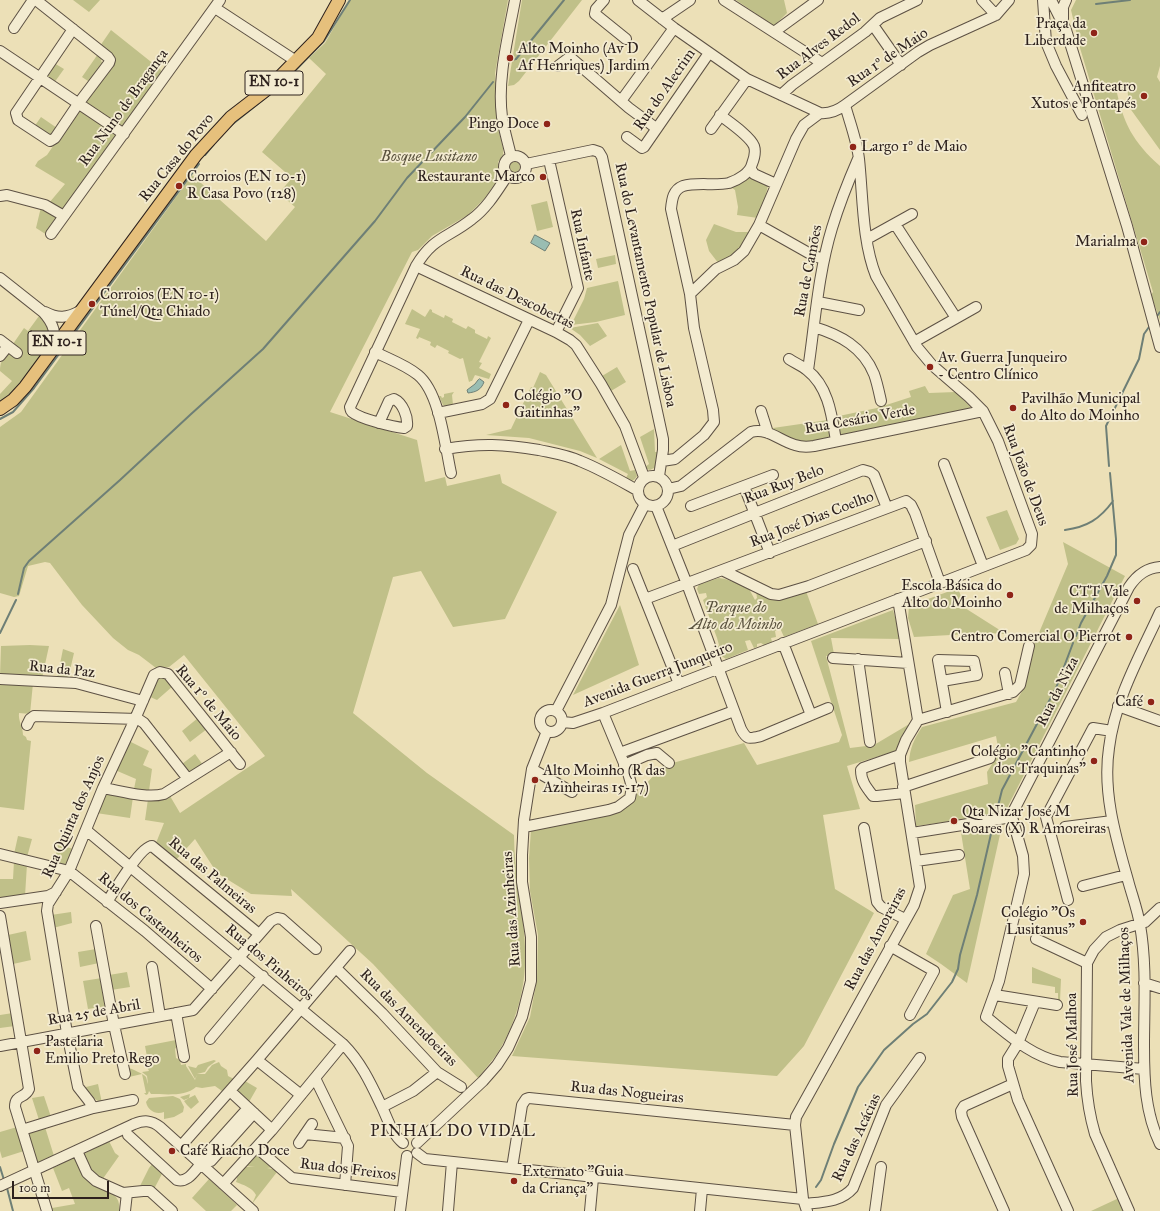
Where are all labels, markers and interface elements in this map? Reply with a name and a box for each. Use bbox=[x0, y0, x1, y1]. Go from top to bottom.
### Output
street label: Rua Alves Redol bbox=[774, 10, 864, 84]
place label: Praça da Liberdade bbox=[1024, 15, 1086, 50]
street label: Rua 1º de Maio bbox=[844, 24, 932, 92]
marker: Praça da Liberdade bbox=[1089, 28, 1099, 38]
place label: Alto Moinho (Av D Af Henriques) Jardim bbox=[518, 40, 650, 75]
street label: Rua Nuno de Bragança bbox=[75, 46, 173, 170]
street label: Rua do Alecrim bbox=[630, 46, 700, 134]
marker: Alto Moinho (Av D Af Henriques) Jardim bbox=[505, 53, 515, 63]
road number: EN 10-1 bbox=[245, 71, 303, 95]
place label: Anfiteatro Xutos e Pontapés bbox=[1031, 78, 1136, 113]
marker: Anfiteatro Xutos e Pontapés bbox=[1139, 91, 1149, 101]
street label: Rua Casa do Povo bbox=[136, 110, 218, 206]
place label: Pingo Doce bbox=[468, 115, 539, 133]
marker: Pingo Doce bbox=[542, 119, 552, 129]
place label: Largo 1º de Maio bbox=[861, 138, 967, 156]
marker: Largo 1º de Maio bbox=[848, 142, 858, 152]
park label: Bosque Lusitano bbox=[381, 148, 477, 166]
street label: Rua do Levantamento Popular de Lisboa bbox=[610, 161, 680, 409]
place label: Corroios (EN 10-1) R Casa Povo (128) bbox=[187, 168, 306, 203]
place label: Restaurante Marco bbox=[417, 168, 535, 186]
marker: Restaurante Marco bbox=[538, 172, 548, 182]
marker: Corroios (EN 10-1) R Casa Povo (128) bbox=[174, 181, 184, 191]
street label: Rua Infante bbox=[566, 207, 598, 283]
street label: Rua de Camões bbox=[791, 223, 827, 319]
place label: Marialma bbox=[1075, 233, 1136, 251]
marker: Marialma bbox=[1139, 237, 1149, 247]
street label: Rua das Descobertas bbox=[457, 263, 577, 333]
place label: Corroios (EN 10-1) Túnel/Qta Chiado bbox=[100, 286, 219, 321]
marker: Corroios (EN 10-1) Túnel/Qta Chiado bbox=[87, 299, 97, 309]
road number: EN 10-1 bbox=[28, 331, 86, 355]
place label: Av. Guerra Junqueiro - Centro Clínico bbox=[938, 349, 1067, 384]
marker: Av. Guerra Junqueiro - Centro Clínico bbox=[925, 362, 935, 372]
place label: Colégio "O Gaitinhas" bbox=[514, 387, 582, 422]
place label: Pavilhão Municipal do Alto do Moinho bbox=[1021, 390, 1140, 425]
marker: Colégio "O Gaitinhas" bbox=[501, 400, 511, 410]
street label: Rua Cesário Verde bbox=[803, 401, 917, 439]
marker: Pavilhão Municipal do Alto do Moinho bbox=[1008, 403, 1018, 413]
street label: Rua João de Deus bbox=[998, 422, 1052, 528]
street label: Rua Ruy Belo bbox=[741, 461, 827, 509]
street label: Rua José Dias Coelho bbox=[747, 488, 877, 552]
place label: Escola Básica do Alto do Moinho bbox=[901, 577, 1002, 612]
place label: CTT Vale de Milhaços bbox=[1054, 583, 1129, 618]
marker: Escola Básica do Alto do Moinho bbox=[1005, 590, 1015, 600]
marker: CTT Vale de Milhaços bbox=[1132, 596, 1142, 606]
park label: Parque do Alto do Moinho bbox=[690, 599, 782, 634]
place label: Centro Comercial O Pierrot bbox=[951, 628, 1121, 646]
marker: Centro Comercial O Pierrot bbox=[1124, 632, 1134, 642]
street label: Avenida Guerra Junqueiro bbox=[581, 638, 735, 712]
street label: Rua da Niza bbox=[1033, 654, 1083, 730]
street label: Rua da Paz bbox=[28, 658, 96, 682]
street label: Rua 1º de Maio bbox=[171, 661, 245, 745]
place label: Café bbox=[1115, 693, 1143, 711]
marker: Café bbox=[1146, 697, 1156, 707]
place label: Colégio "Cantinho dos Traquinas" bbox=[971, 743, 1086, 778]
street label: Rua Quinta dos Anjos bbox=[39, 753, 109, 881]
marker: Colégio "Cantinho dos Traquinas" bbox=[1089, 756, 1099, 766]
place label: Alto Moinho (R das Azinheiras 15-17) bbox=[543, 762, 665, 797]
marker: Alto Moinho (R das Azinheiras 15-17) bbox=[530, 775, 540, 785]
place label: Qta Nizar José M Soares (X) R Amoreiras bbox=[962, 803, 1106, 838]
marker: Qta Nizar José M Soares (X) R Amoreiras bbox=[949, 816, 959, 826]
street label: Rua das Palmeiras bbox=[164, 834, 260, 918]
street label: Rua das Azinheiras bbox=[499, 851, 525, 967]
street label: Rua dos Castanheiros bbox=[94, 869, 206, 967]
street label: Rua das Amoreiras bbox=[841, 884, 911, 994]
place label: Colégio "Os Lusitanus" bbox=[1001, 904, 1075, 939]
marker: Colégio "Os Lusitanus" bbox=[1078, 917, 1088, 927]
street label: Rua dos Pinheiros bbox=[221, 921, 317, 1005]
street label: Avenida Vale de Milhaços bbox=[1115, 927, 1139, 1083]
street label: Rua das Amendoeiras bbox=[355, 965, 461, 1071]
street label: Rua José Malhoa bbox=[1063, 993, 1083, 1097]
street label: Rua 25 de Abril bbox=[46, 996, 142, 1030]
place label: Pastelaria Emilio Preto Rego bbox=[45, 1033, 159, 1068]
marker: Pastelaria Emilio Preto Rego bbox=[32, 1046, 42, 1056]
street label: Rua das Nogueiras bbox=[570, 1078, 684, 1108]
street label: Rua das Acácias bbox=[829, 1091, 885, 1185]
district label: PINHAL DO VIDAL bbox=[370, 1122, 536, 1142]
place label: Café Riacho Doce bbox=[180, 1142, 290, 1160]
marker: Café Riacho Doce bbox=[167, 1146, 177, 1156]
street label: Rua dos Freixos bbox=[299, 1155, 397, 1185]
place label: Externato "Guia da Criança" bbox=[522, 1163, 624, 1198]
scale bar bbox=[14, 1173, 111, 1199]
marker: Externato "Guia da Criança" bbox=[509, 1176, 519, 1186]
text: 100 m bbox=[19, 1181, 50, 1195]

